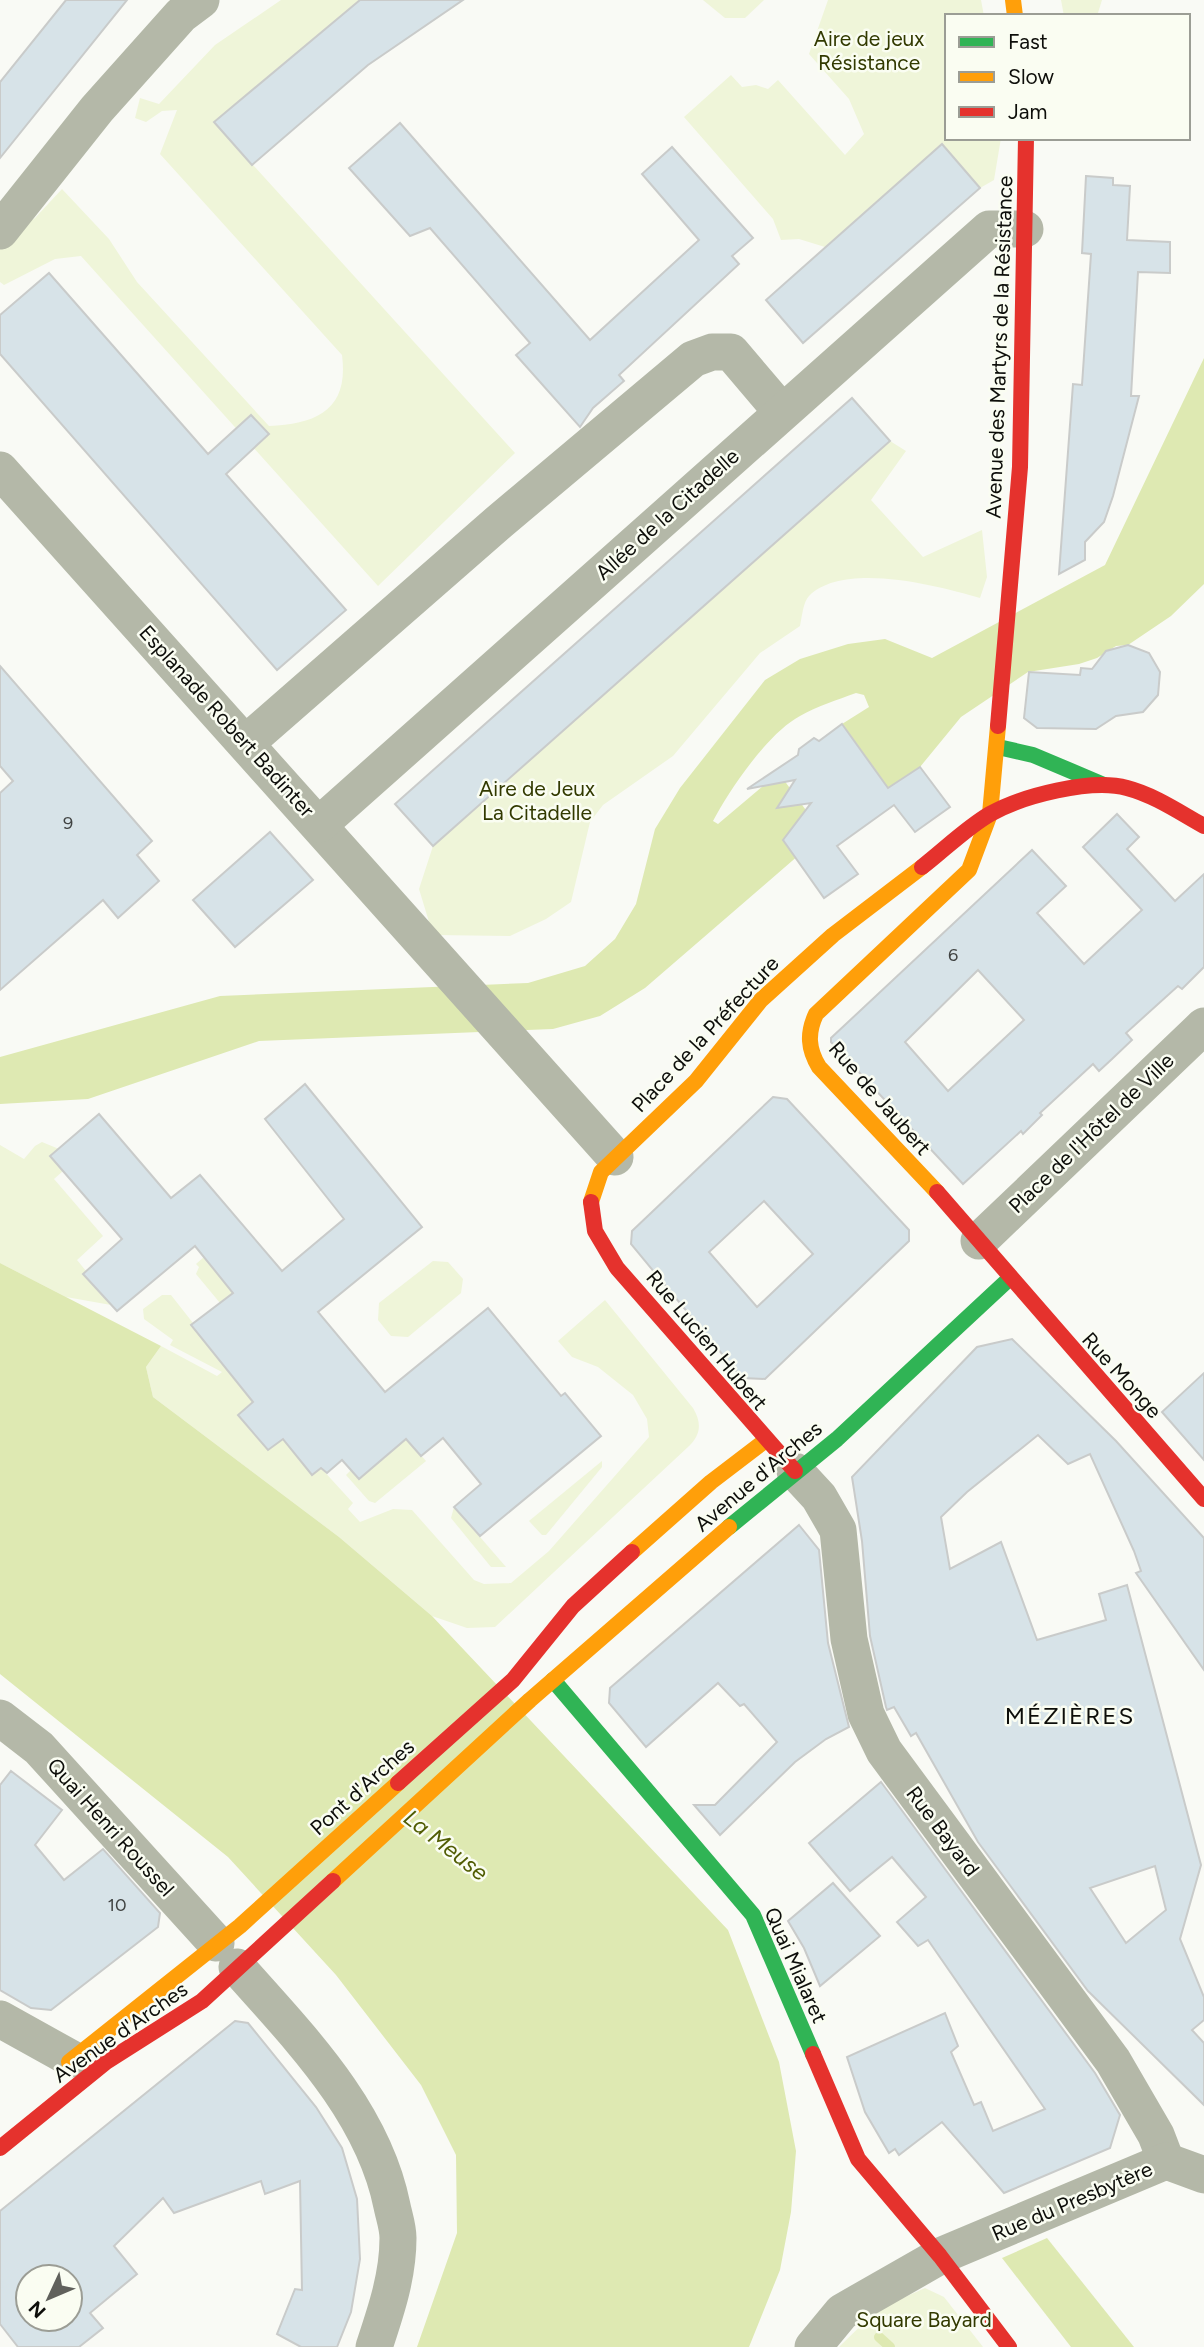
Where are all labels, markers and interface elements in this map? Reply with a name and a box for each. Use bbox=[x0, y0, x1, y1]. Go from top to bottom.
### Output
legend bbox=[945, 14, 1190, 140]
park label: Aire de jeux Résistance bbox=[814, 26, 924, 75]
text: Fast bbox=[1008, 29, 1048, 54]
text: Slow bbox=[1008, 64, 1054, 89]
text: Jam bbox=[1008, 99, 1047, 124]
street label: Avenue des Martyrs de la Résistance bbox=[981, 175, 1017, 519]
street label: Allée de la Citadelle bbox=[590, 443, 744, 585]
street label: Esplanade Robert Badinter bbox=[134, 620, 320, 822]
park label: Aire de Jeux La Citadelle bbox=[479, 776, 595, 825]
house number: 9 bbox=[63, 812, 73, 834]
house number: 6 bbox=[948, 944, 958, 966]
street label: Place de la Préfecture bbox=[626, 951, 784, 1117]
street label: Rue de Jaubert bbox=[824, 1036, 936, 1160]
street label: Place de l'Hôtel de Ville bbox=[1003, 1048, 1179, 1218]
street label: Rue Lucien Hubert bbox=[641, 1265, 773, 1415]
street label: Rue Monge bbox=[1077, 1327, 1167, 1423]
street label: Avenue d'Arches bbox=[689, 1416, 827, 1536]
district label: MÉZIÈRES bbox=[1005, 1701, 1135, 1730]
street label: Pont d'Arches bbox=[305, 1734, 419, 1840]
street label: Quai Henri Roussel bbox=[42, 1753, 180, 1901]
street label: Rue Bayard bbox=[901, 1781, 985, 1881]
water label: La Meuse bbox=[398, 1803, 494, 1887]
house number: 10 bbox=[108, 1894, 126, 1916]
street label: Quai Mialaret bbox=[759, 1903, 833, 2027]
street label: Avenue d'Arches bbox=[48, 1976, 192, 2088]
street label: Rue du Presbytère bbox=[988, 2156, 1156, 2246]
north arrow bbox=[14, 2263, 84, 2333]
text: N bbox=[24, 2296, 51, 2323]
park label: Square Bayard bbox=[856, 2307, 992, 2332]

